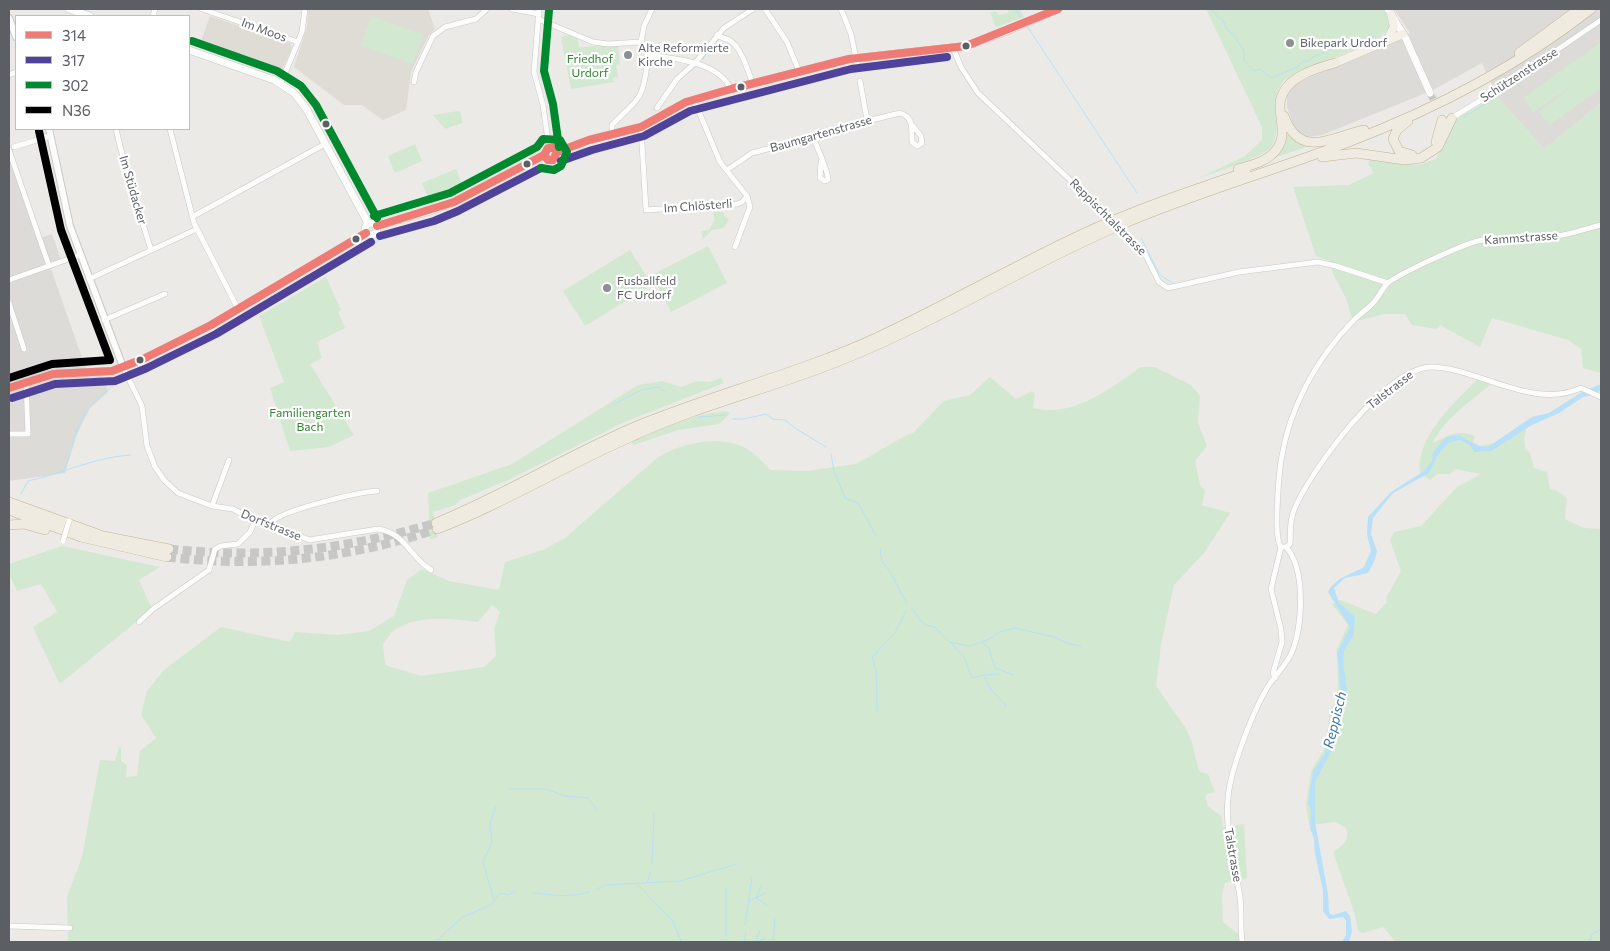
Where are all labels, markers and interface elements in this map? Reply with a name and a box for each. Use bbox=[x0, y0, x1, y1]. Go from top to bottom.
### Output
legend bbox=[15, 15, 190, 130]
street label: Im Moos bbox=[239, 15, 289, 45]
text: 314 bbox=[62, 26, 86, 44]
place label: Bikepark Urdorf bbox=[1300, 36, 1387, 50]
marker: Bikepark Urdorf bbox=[1284, 37, 1296, 49]
place label: Alte Reformierte Kirche bbox=[638, 41, 729, 69]
unlabelled marker bbox=[961, 41, 971, 51]
street label: Schützenstrasse bbox=[1478, 45, 1560, 105]
marker: Alte Reformierte Kirche bbox=[622, 49, 634, 61]
text: 317 bbox=[62, 51, 85, 69]
park label: Friedhof Urdorf bbox=[567, 52, 613, 80]
text: 302 bbox=[62, 76, 89, 94]
unlabelled marker bbox=[736, 82, 746, 92]
text: N36 bbox=[62, 101, 91, 119]
street label: Baumgartenstrasse bbox=[768, 113, 874, 155]
unlabelled marker bbox=[321, 119, 331, 129]
street label: Im Stüdacker bbox=[116, 154, 150, 226]
unlabelled marker bbox=[522, 159, 532, 169]
street label: Reppischtalstrasse bbox=[1067, 176, 1149, 258]
street label: Im Chlösterli bbox=[663, 196, 733, 216]
street label: Kammstrasse bbox=[1484, 228, 1558, 248]
unlabelled marker bbox=[351, 234, 361, 244]
place label: Fusballfeld FC Urdorf bbox=[617, 274, 676, 302]
marker: Fusballfeld FC Urdorf bbox=[601, 282, 613, 294]
unlabelled marker bbox=[135, 355, 145, 365]
street label: Talstrasse bbox=[1364, 368, 1416, 412]
park label: Familiengarten Bach bbox=[269, 406, 351, 434]
street label: Dorfstrasse bbox=[239, 506, 303, 544]
water label: Reppisch bbox=[1320, 690, 1350, 750]
street label: Talstrasse bbox=[1221, 827, 1245, 883]

